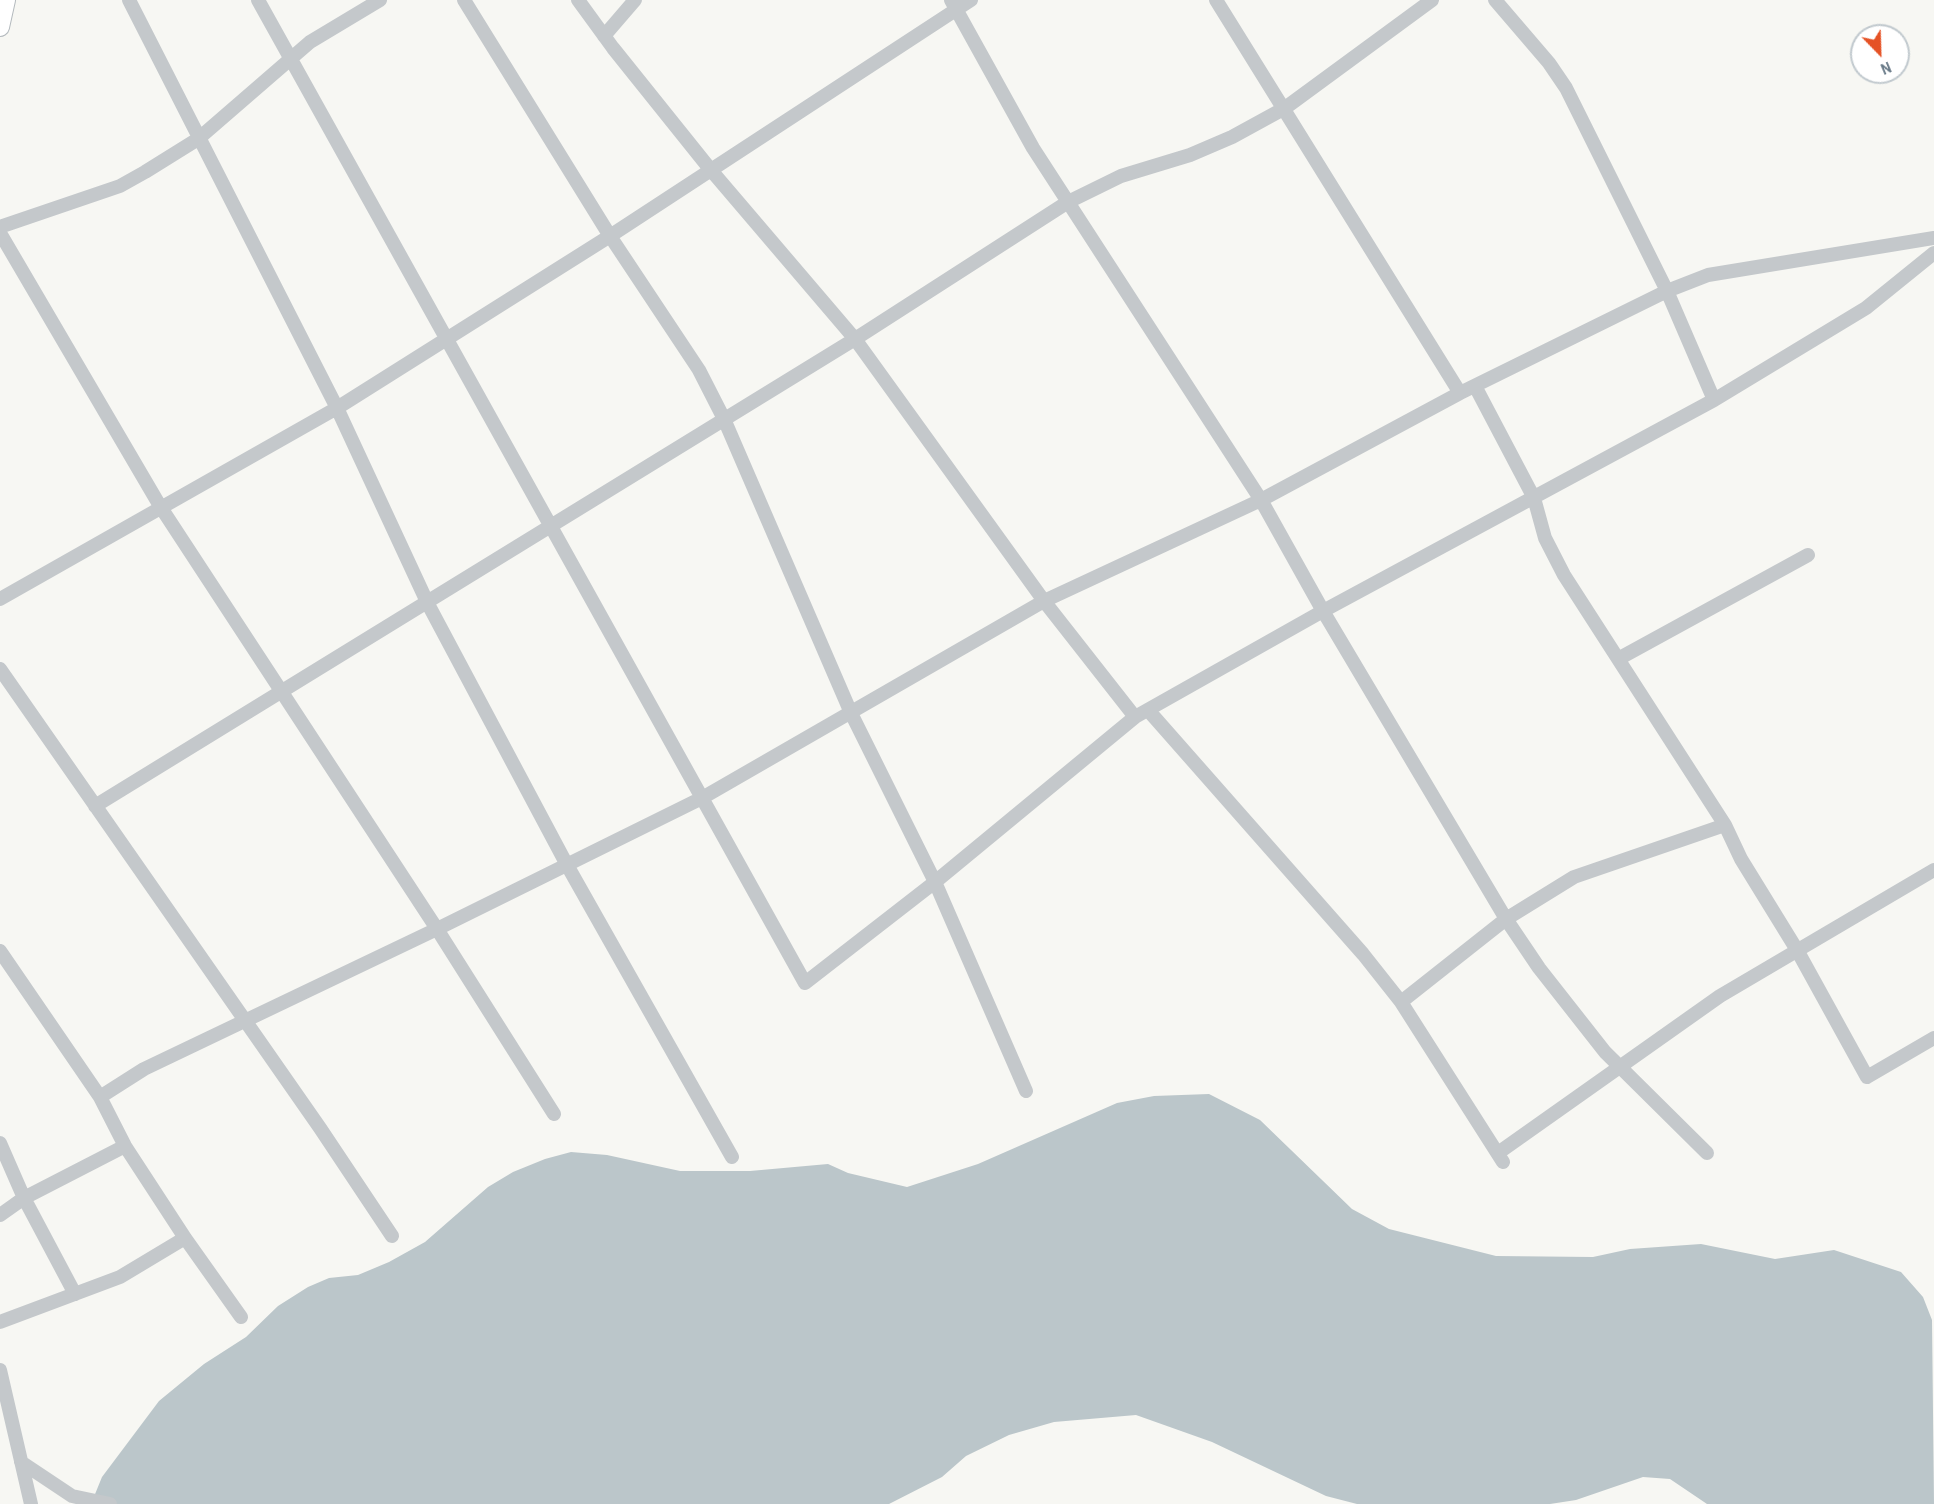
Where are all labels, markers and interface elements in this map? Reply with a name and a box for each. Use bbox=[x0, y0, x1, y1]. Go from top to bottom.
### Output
north arrow bbox=[1850, 24, 1910, 84]
text: N bbox=[1878, 57, 1895, 81]

